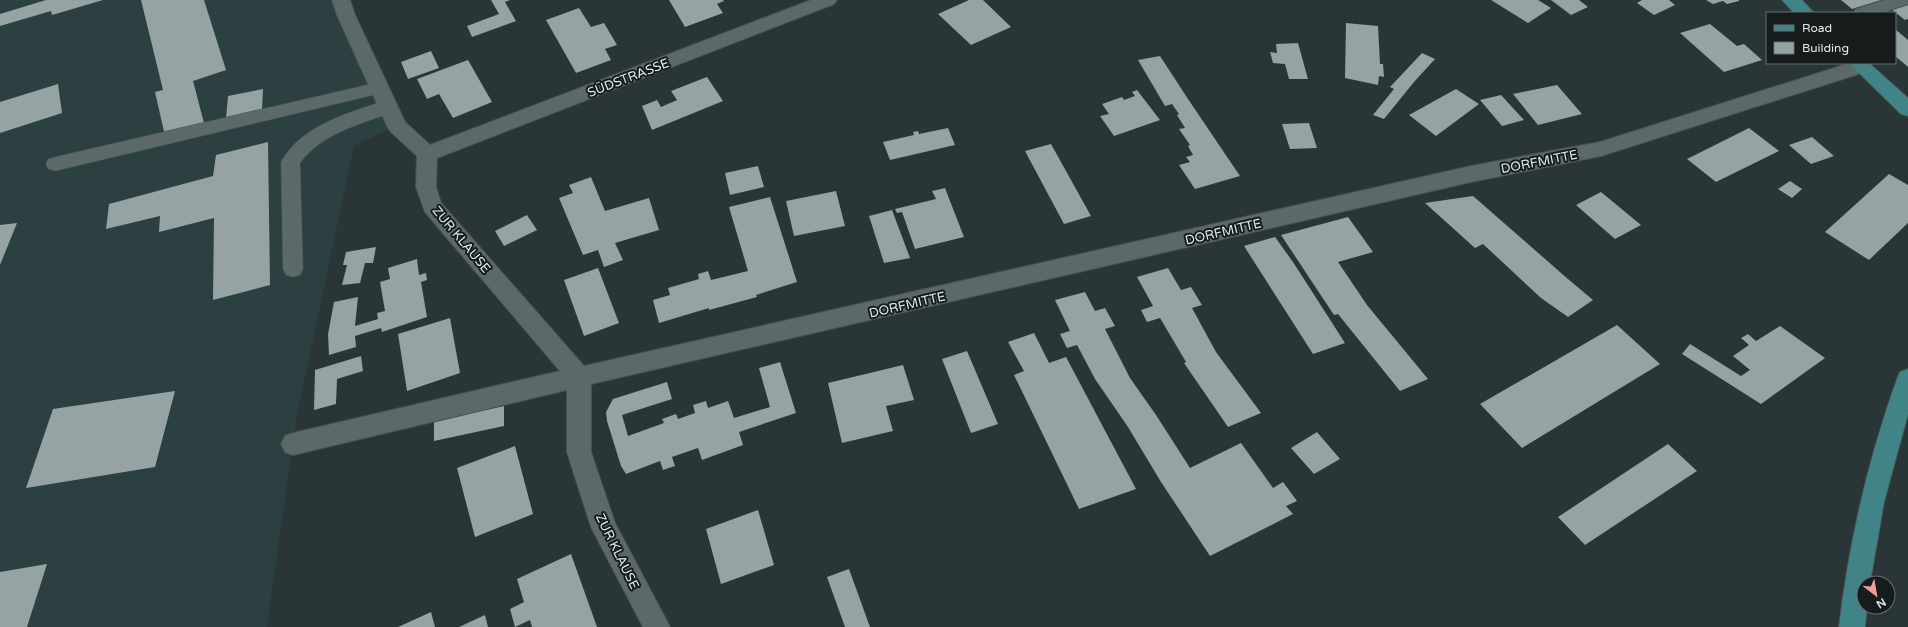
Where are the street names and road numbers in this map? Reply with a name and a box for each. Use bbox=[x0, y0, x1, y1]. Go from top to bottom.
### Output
street label: SÜDSTRASSE bbox=[585, 55, 672, 101]
street label: DORFMITTE bbox=[1499, 147, 1579, 177]
street label: ZUR KLAUSE bbox=[429, 203, 494, 276]
street label: DORFMITTE bbox=[1183, 215, 1263, 249]
street label: DORFMITTE bbox=[867, 288, 947, 322]
street label: ZUR KLAUSE bbox=[592, 511, 642, 592]

